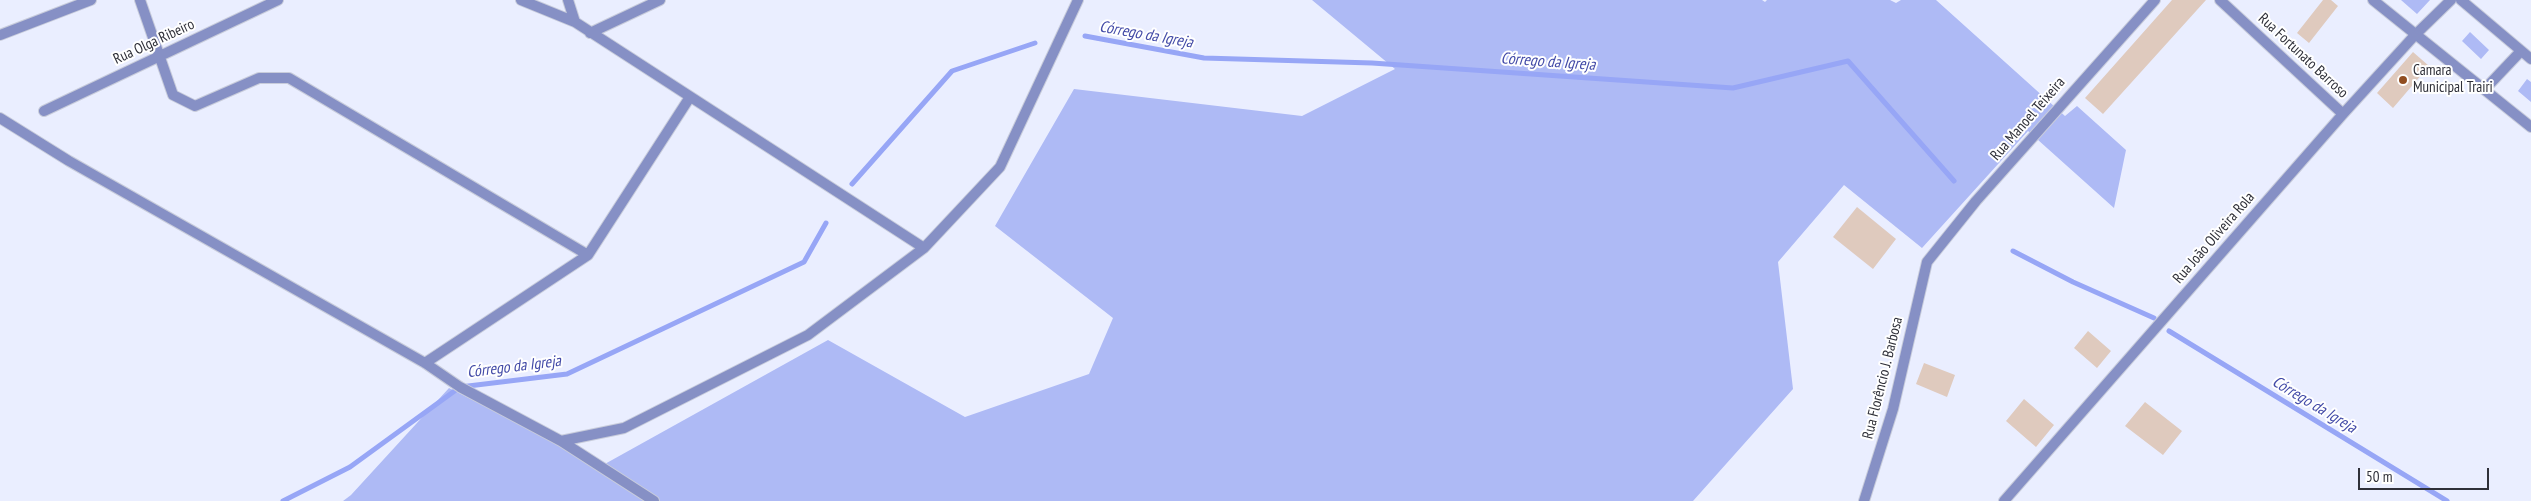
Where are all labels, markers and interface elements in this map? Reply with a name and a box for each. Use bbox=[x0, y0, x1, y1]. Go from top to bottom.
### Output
street label: Rua Fortunato Barroso bbox=[2254, 10, 2352, 102]
street label: Rua Olga Ribeiro bbox=[111, 15, 197, 69]
water label: Córrego da Igreja bbox=[1098, 17, 1194, 53]
water label: Córrego da Igreja bbox=[1500, 49, 1596, 75]
place label: Camara Municipal Trairi bbox=[2413, 62, 2493, 97]
street label: Rua Manoel Teixeira bbox=[1987, 74, 2069, 164]
marker: Camara Municipal Trairi bbox=[2397, 74, 2409, 86]
street label: Rua João Oliveira Rola bbox=[2170, 189, 2258, 287]
street label: Rua Florêncio J. Barbosa bbox=[1859, 315, 1907, 441]
water label: Córrego da Igreja bbox=[466, 352, 562, 382]
water label: Córrego da Igreja bbox=[2269, 372, 2359, 438]
scale bar bbox=[2361, 458, 2492, 490]
text: 50 m bbox=[2366, 467, 2392, 486]

